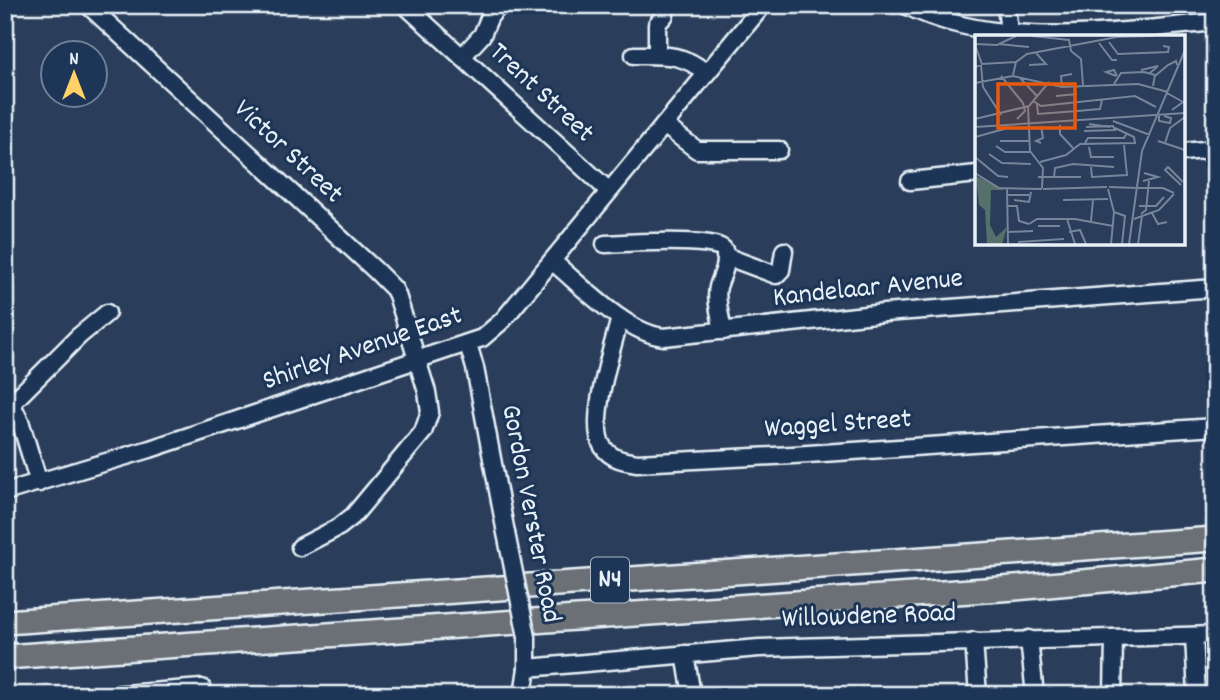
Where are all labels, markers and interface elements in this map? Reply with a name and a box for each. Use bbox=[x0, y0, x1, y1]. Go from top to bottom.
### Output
street label: Trent Street bbox=[478, 34, 602, 154]
inset map bbox=[975, 35, 1185, 245]
north arrow bbox=[38, 38, 108, 108]
text: N bbox=[69, 47, 79, 74]
street label: Victor Street bbox=[223, 91, 351, 215]
street label: Kandelaar Avenue bbox=[771, 260, 965, 320]
street label: Shirley Avenue East bbox=[258, 297, 468, 403]
street label: Gordon Verster Road bbox=[488, 401, 570, 627]
street label: Waggel Street bbox=[763, 401, 913, 451]
road number: N4 bbox=[591, 558, 629, 602]
street label: Willowdene Road bbox=[781, 595, 957, 641]

